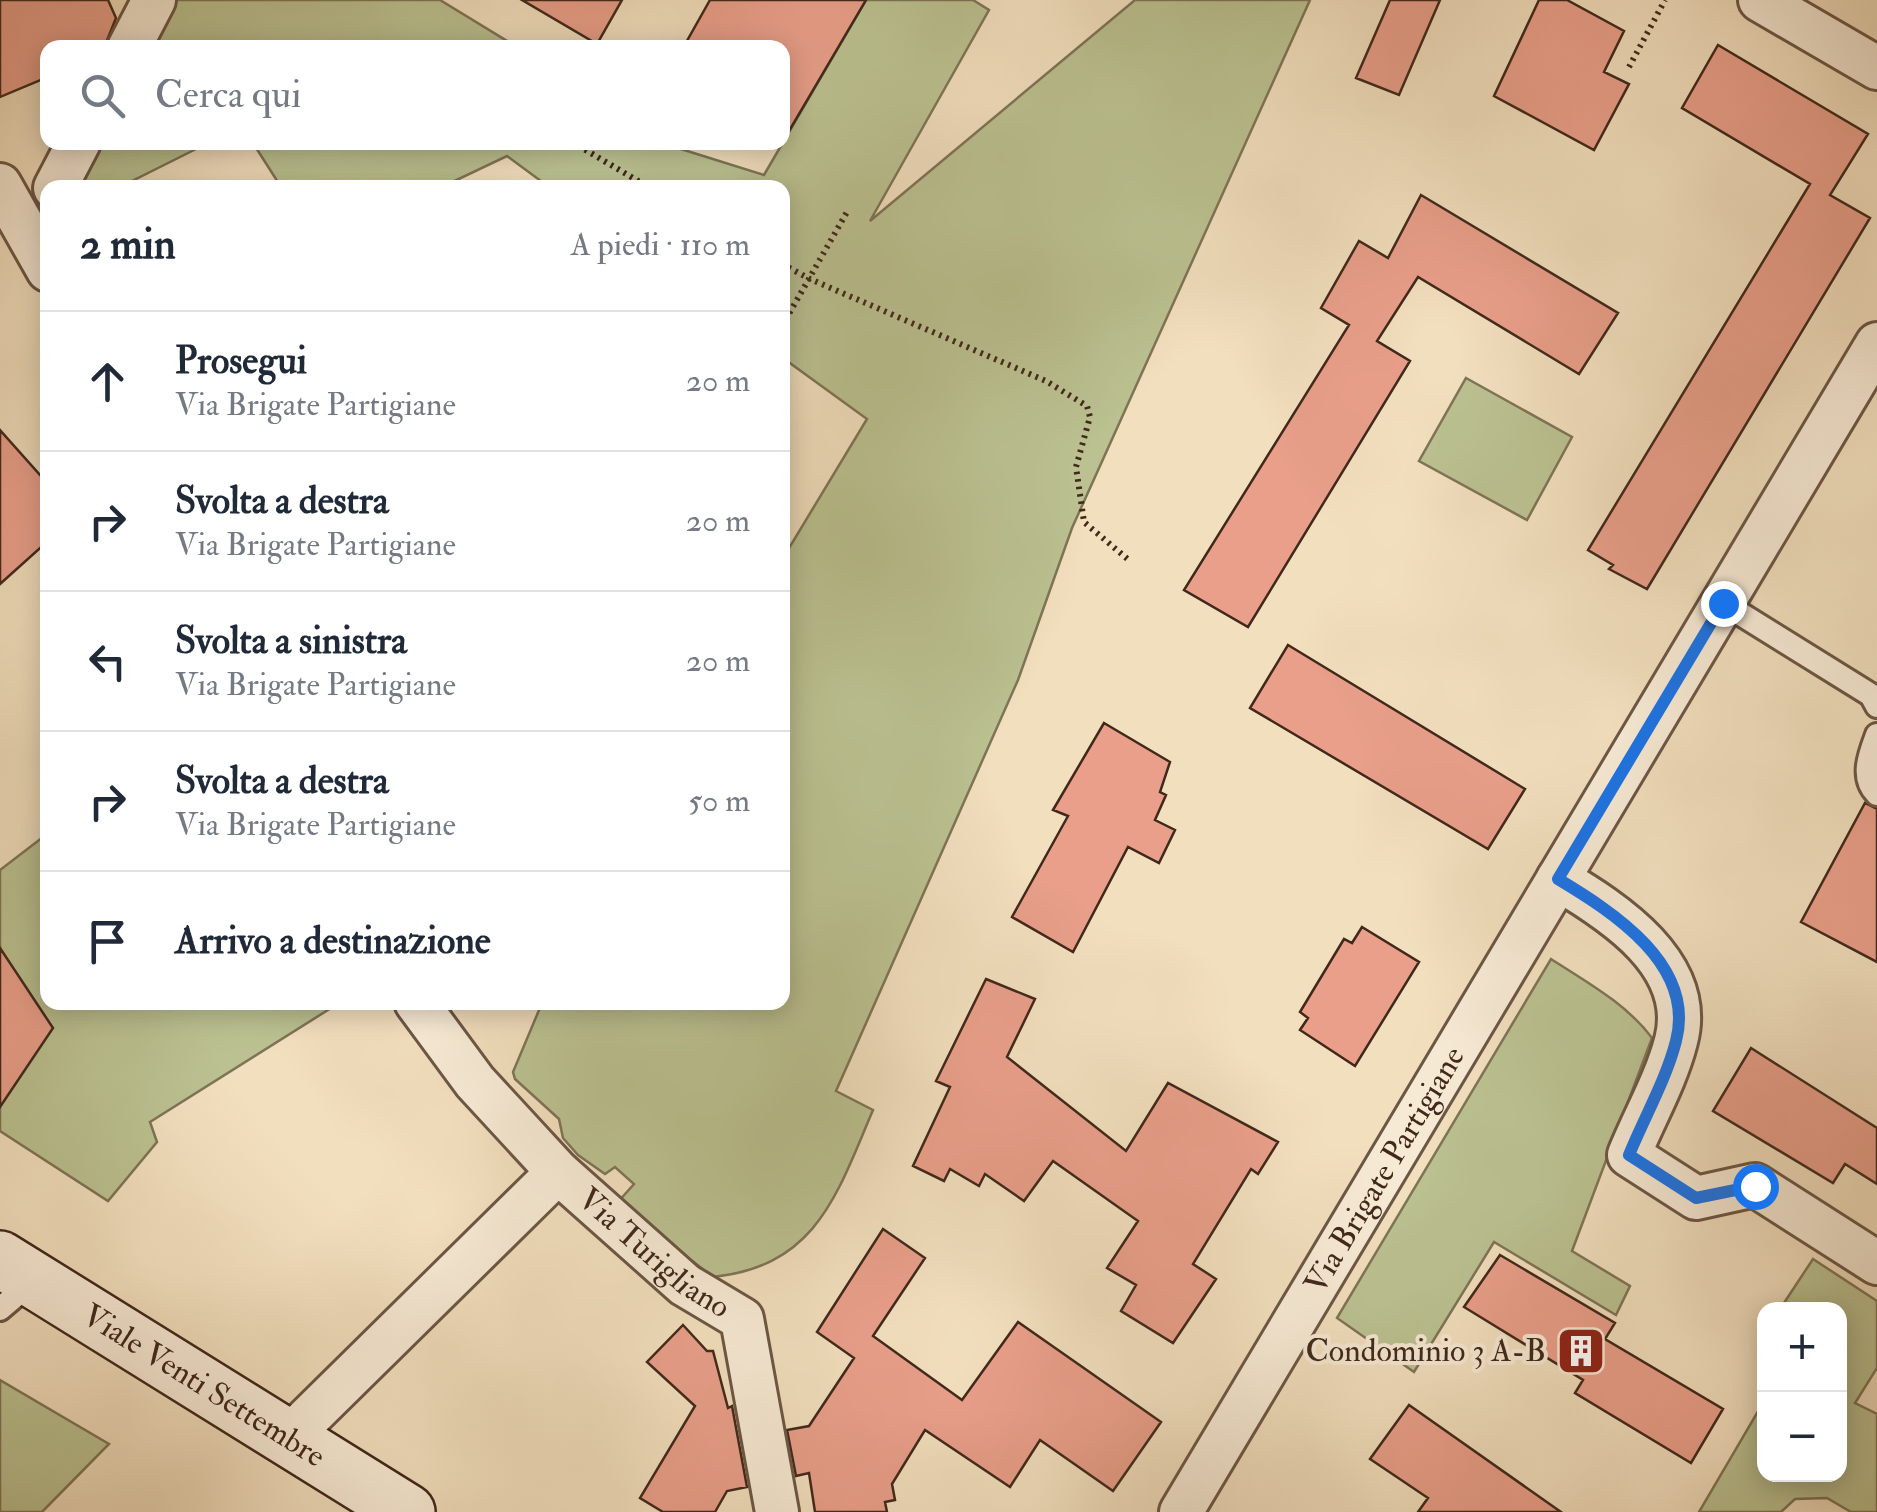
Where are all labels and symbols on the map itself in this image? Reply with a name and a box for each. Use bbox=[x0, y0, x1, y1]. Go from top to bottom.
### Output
route end bbox=[1701, 581, 1747, 627]
street label: Via Brigate Partigiane bbox=[1296, 1039, 1474, 1301]
route start bbox=[1733, 1164, 1779, 1210]
street label: Via Turigliano bbox=[570, 1179, 737, 1327]
street label: Viale Venti Settembre bbox=[75, 1295, 333, 1476]
building icon: Condominio 3 A-B bbox=[1555, 1325, 1607, 1377]
place label: Condominio 3 A-B bbox=[1305, 1331, 1546, 1371]

